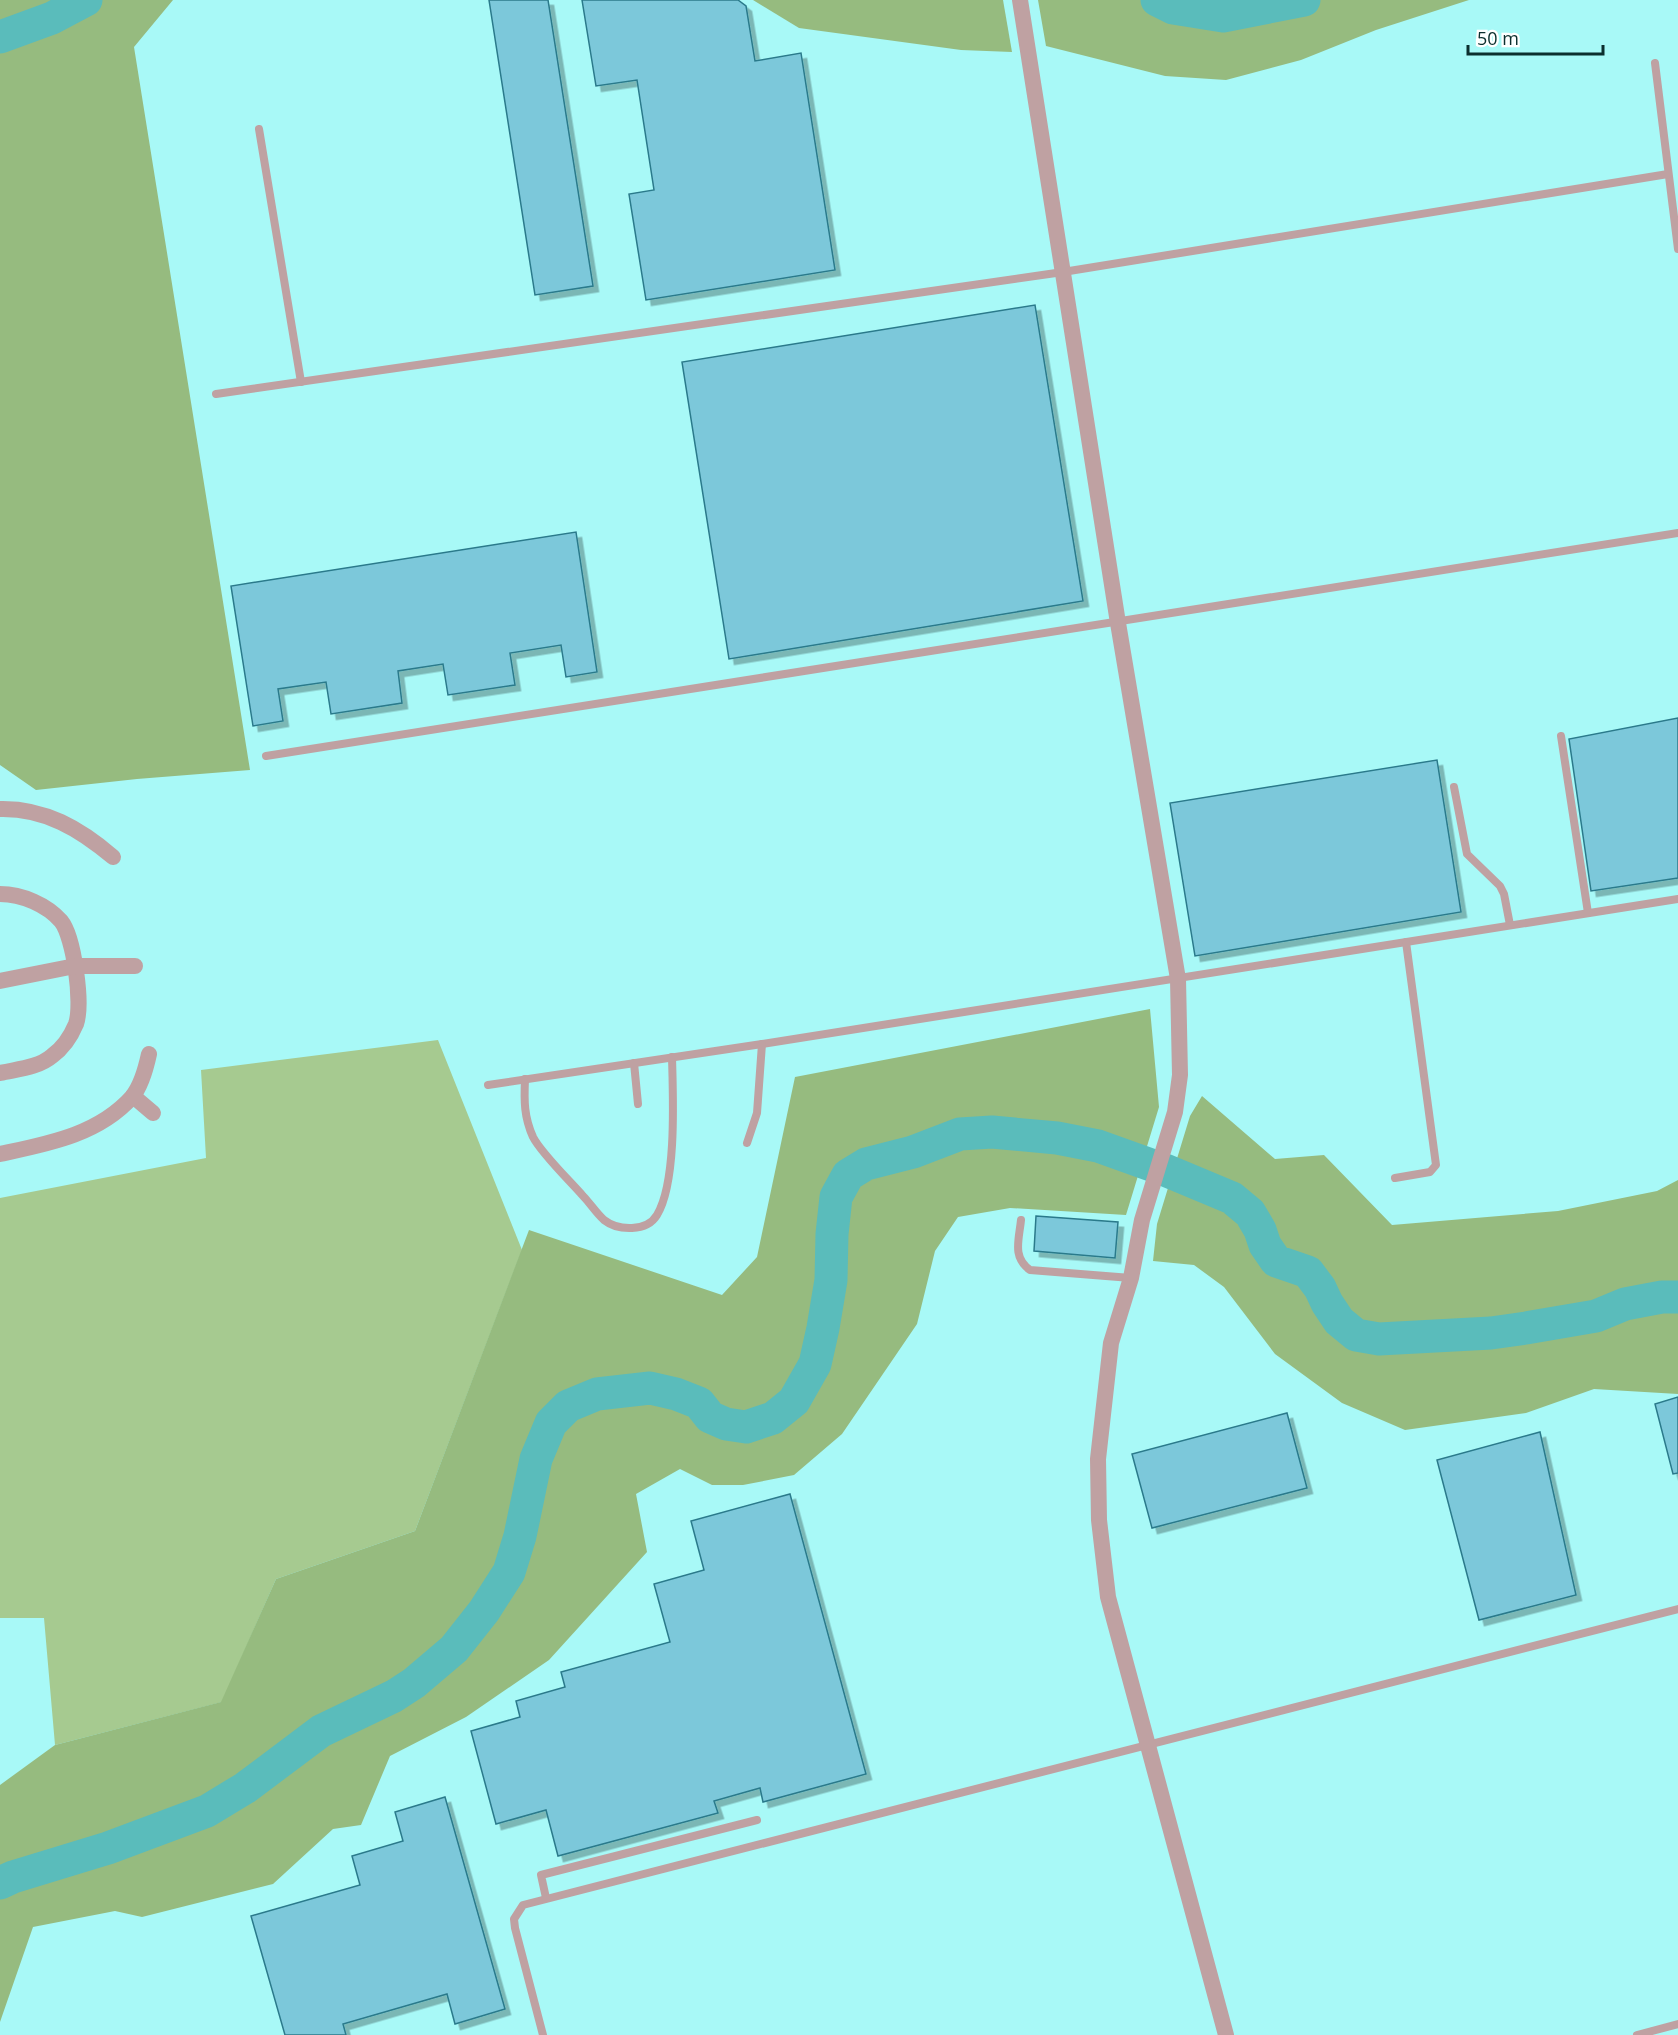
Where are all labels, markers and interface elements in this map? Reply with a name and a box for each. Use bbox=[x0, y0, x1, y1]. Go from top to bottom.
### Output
scale bar bbox=[1468, 18, 1603, 56]
text: 50 m bbox=[1477, 26, 1519, 50]

